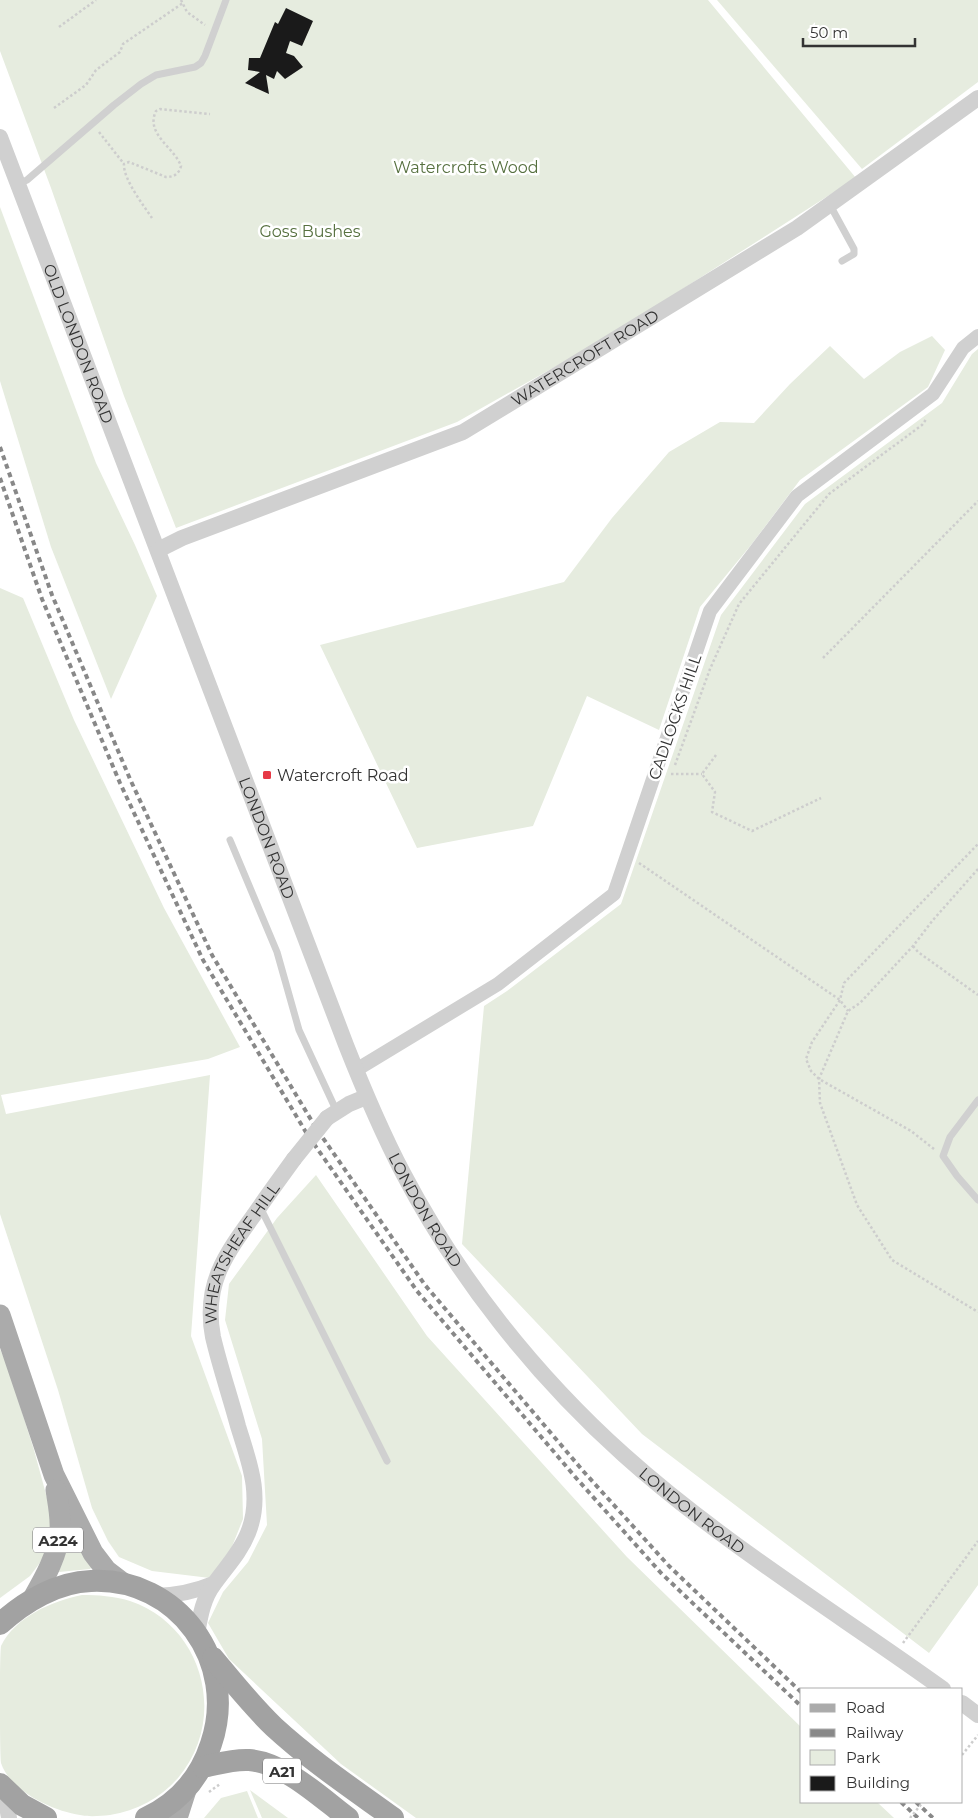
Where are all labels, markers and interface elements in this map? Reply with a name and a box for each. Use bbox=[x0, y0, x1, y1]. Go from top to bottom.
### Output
scale bar bbox=[803, 15, 916, 47]
text: 50 m bbox=[810, 23, 848, 42]
park label: Watercrofts Wood bbox=[393, 158, 539, 177]
park label: Goss Bushes bbox=[259, 222, 361, 241]
street label: OLD LONDON ROAD bbox=[40, 261, 118, 426]
street label: WATERCROFT ROAD bbox=[508, 305, 662, 410]
street label: CADLOCKS HILL bbox=[645, 651, 706, 782]
place label: Watercroft Road bbox=[277, 766, 409, 785]
marker: Watercroft Road bbox=[261, 769, 273, 781]
street label: LONDON ROAD bbox=[235, 774, 299, 902]
street label: LONDON ROAD bbox=[385, 1150, 466, 1271]
street label: WHEATSHEAF HILL bbox=[201, 1179, 283, 1324]
street label: LONDON ROAD bbox=[635, 1463, 749, 1558]
road number: A224 bbox=[33, 1528, 83, 1552]
legend bbox=[800, 1688, 963, 1803]
text: Road bbox=[846, 1698, 885, 1717]
text: Railway bbox=[846, 1723, 904, 1742]
text: Park bbox=[846, 1748, 880, 1767]
road number: A21 bbox=[263, 1758, 301, 1784]
text: Building bbox=[846, 1773, 910, 1792]

